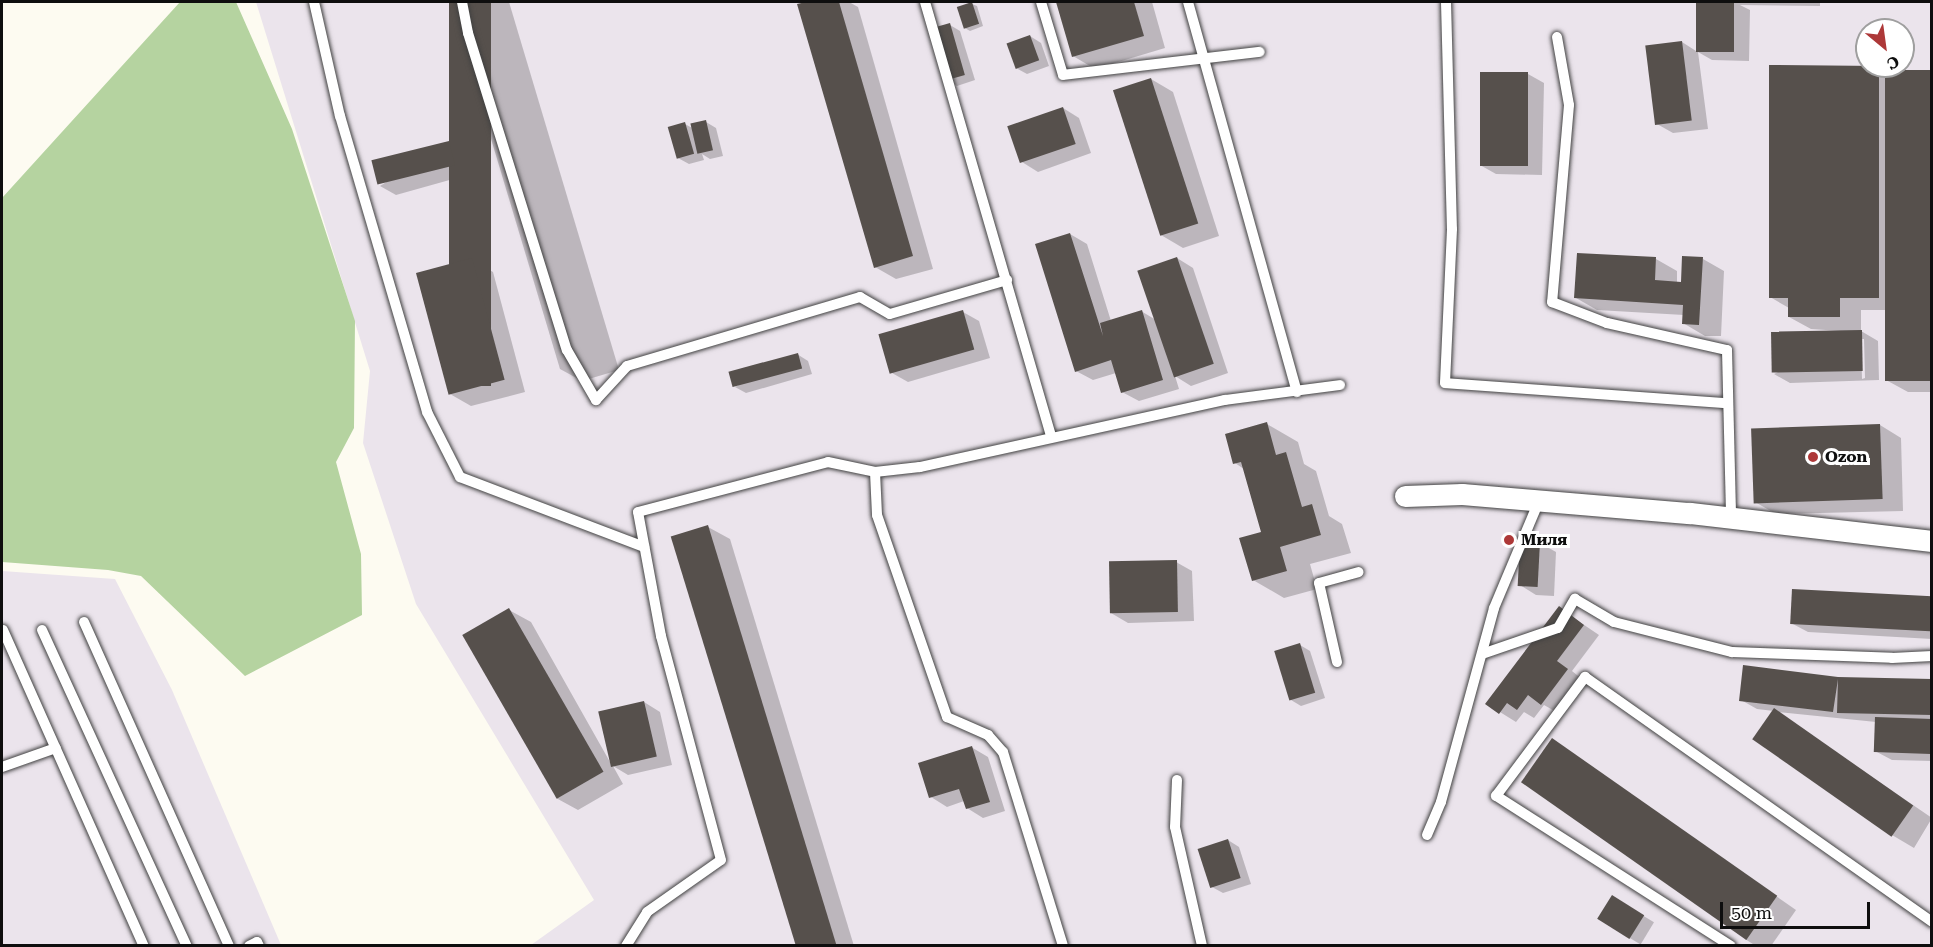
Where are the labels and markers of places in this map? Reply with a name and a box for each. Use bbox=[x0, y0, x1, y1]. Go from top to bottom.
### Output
place label: Ozon bbox=[1825, 447, 1867, 467]
marker: Ozon bbox=[1806, 450, 1820, 464]
place label: Миля bbox=[1521, 530, 1567, 550]
marker: Миля bbox=[1502, 533, 1516, 547]

